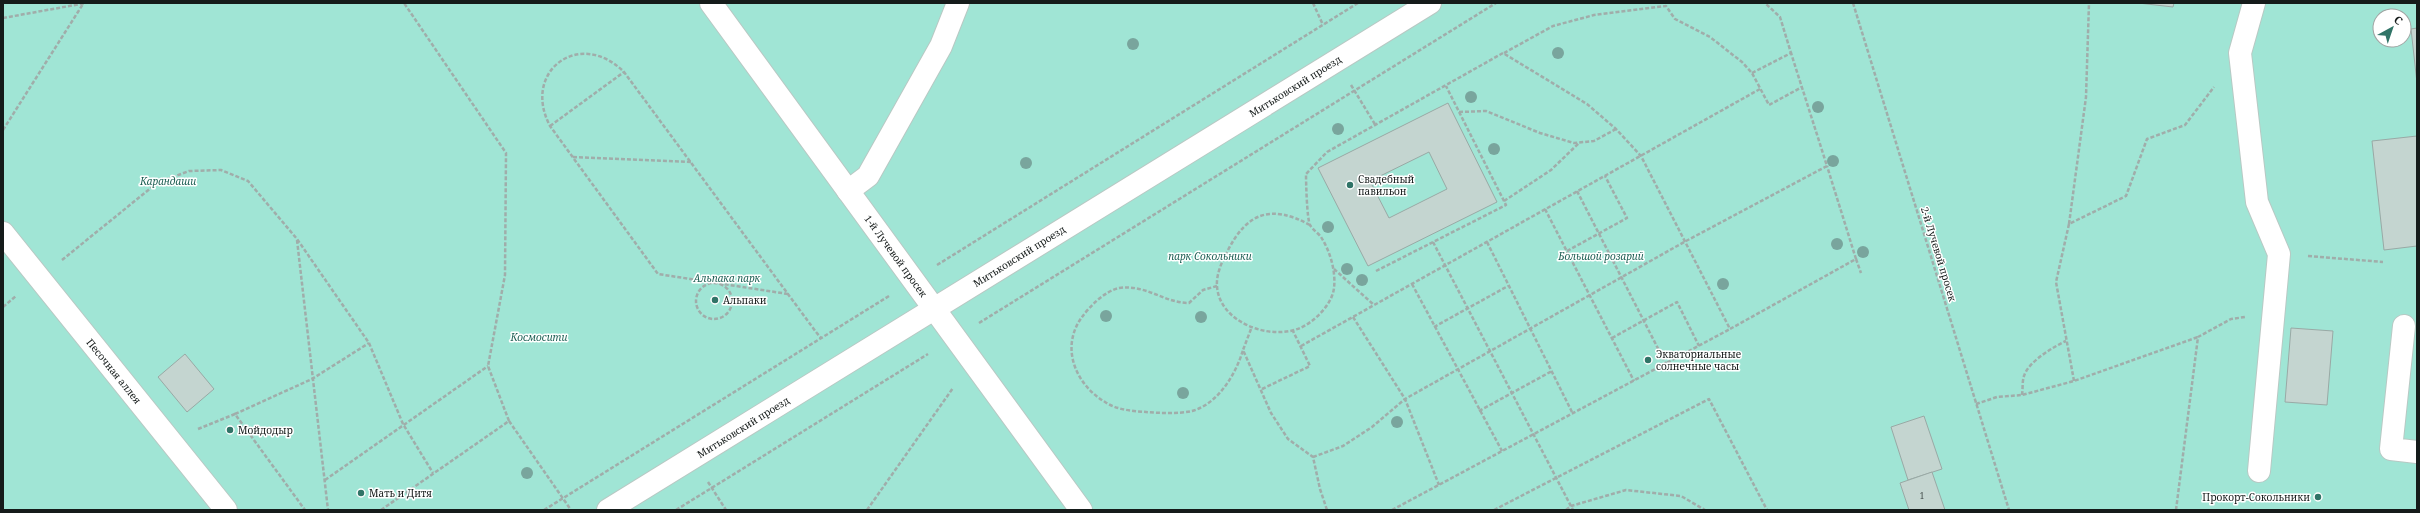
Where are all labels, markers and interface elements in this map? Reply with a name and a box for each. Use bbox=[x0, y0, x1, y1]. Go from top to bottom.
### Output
north arrow bbox=[2372, 8, 2412, 48]
text: С bbox=[2391, 12, 2406, 28]
street label: Митьковский проезд bbox=[1246, 52, 1344, 120]
place label: Свадебный павильон bbox=[1358, 172, 1415, 198]
park label: Карандаши bbox=[139, 174, 196, 188]
marker: Свадебный павильон bbox=[1345, 180, 1355, 190]
street label: 2-й Лучевой просек bbox=[1918, 205, 1960, 303]
street label: 1-й Лучевой просек bbox=[861, 212, 931, 300]
street label: Митьковский проезд bbox=[970, 222, 1068, 290]
park label: парк Сокольники bbox=[1168, 249, 1252, 263]
park label: Большой розарий bbox=[1557, 249, 1644, 263]
park label: Альпака парк bbox=[693, 271, 761, 285]
place label: Альпаки bbox=[723, 293, 767, 307]
marker: Альпаки bbox=[710, 295, 720, 305]
park label: Космосити bbox=[509, 330, 568, 344]
street label: Песочная аллея bbox=[83, 336, 145, 407]
place label: Экваториальные солнечные часы bbox=[1656, 347, 1741, 373]
marker: Экваториальные солнечные часы bbox=[1643, 355, 1653, 365]
street label: Митьковский проезд bbox=[694, 393, 792, 461]
place label: Мойдодыр bbox=[238, 423, 293, 437]
marker: Мойдодыр bbox=[225, 425, 235, 435]
place label: Мать и Дитя bbox=[369, 486, 432, 500]
marker: Мать и Дитя bbox=[356, 488, 366, 498]
house number: 1 bbox=[1920, 490, 1924, 501]
place label: Прокорт-Сокольники bbox=[2202, 490, 2310, 504]
marker: Прокорт-Сокольники bbox=[2313, 492, 2323, 502]

